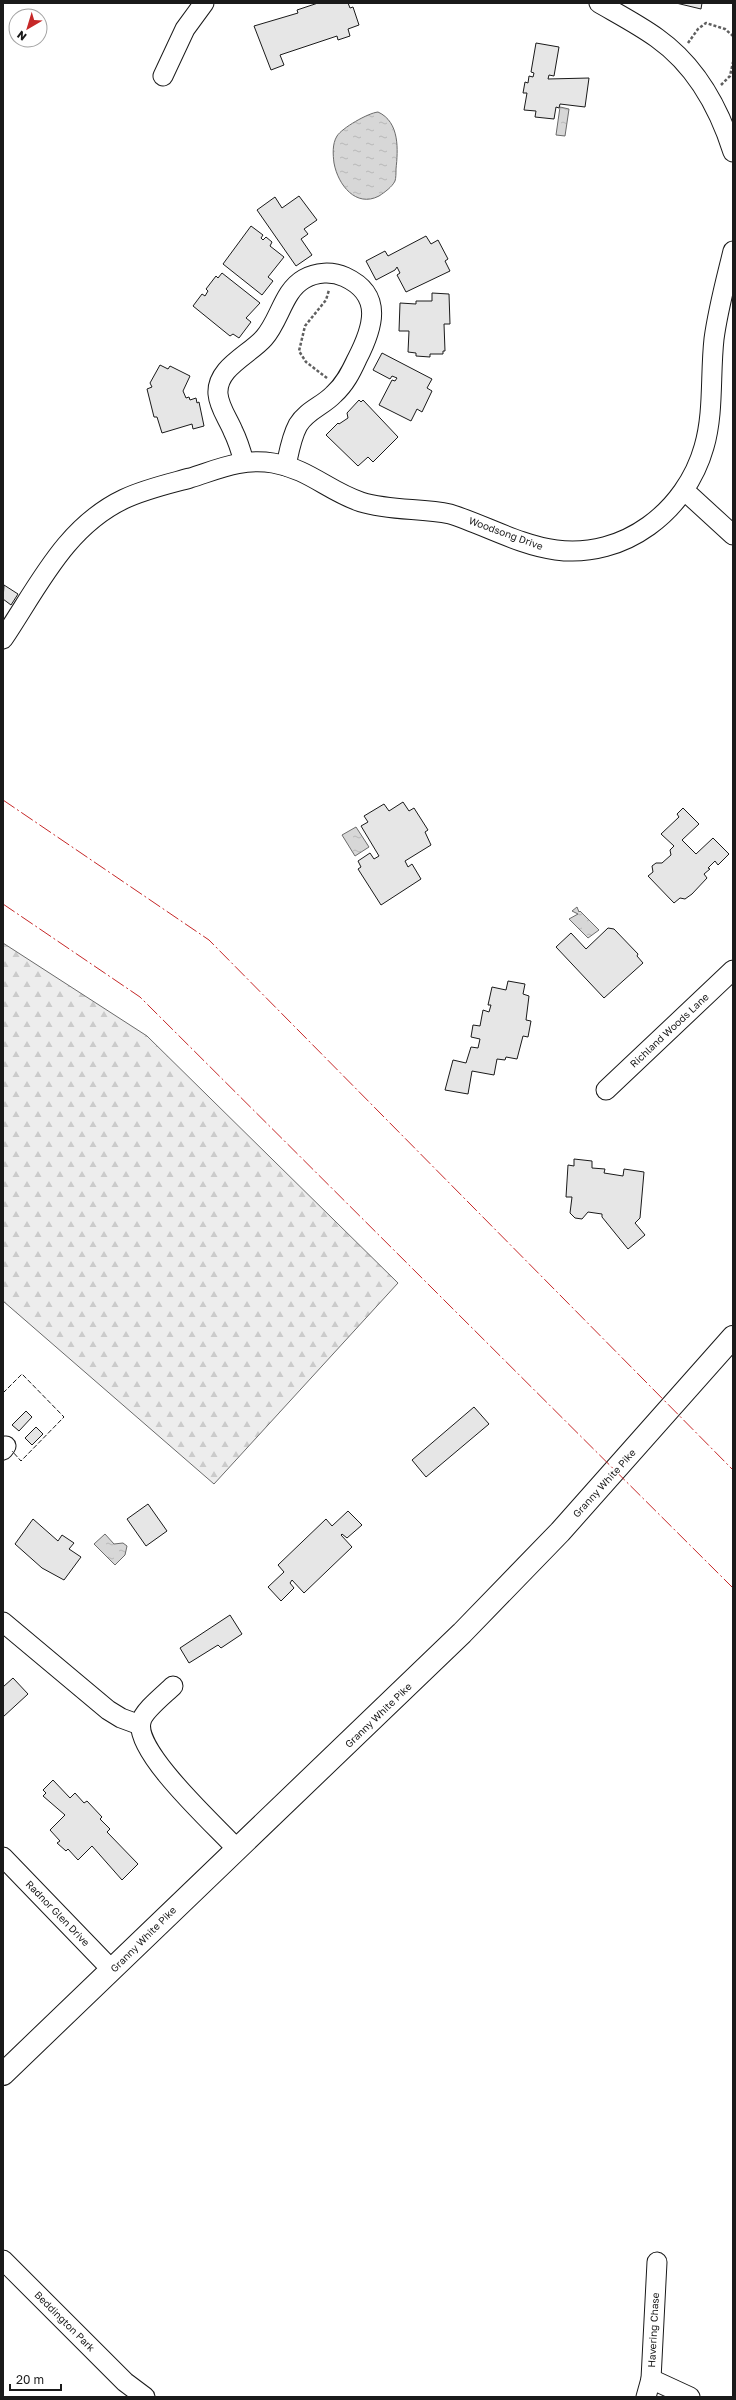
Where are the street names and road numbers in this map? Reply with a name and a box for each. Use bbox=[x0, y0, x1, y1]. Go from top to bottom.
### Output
street label: Woodsong Drive bbox=[467, 514, 545, 552]
street label: Richland Woods Lane bbox=[627, 990, 711, 1070]
street label: Granny White Pike bbox=[570, 1446, 638, 1520]
street label: Granny White Pike bbox=[342, 1680, 414, 1750]
street label: Radnor Glen Drive bbox=[24, 1878, 92, 1948]
street label: Granny White Pike bbox=[108, 1904, 178, 1974]
street label: Beddington Park bbox=[32, 2288, 98, 2354]
street label: Havering Chase bbox=[645, 2292, 661, 2368]

